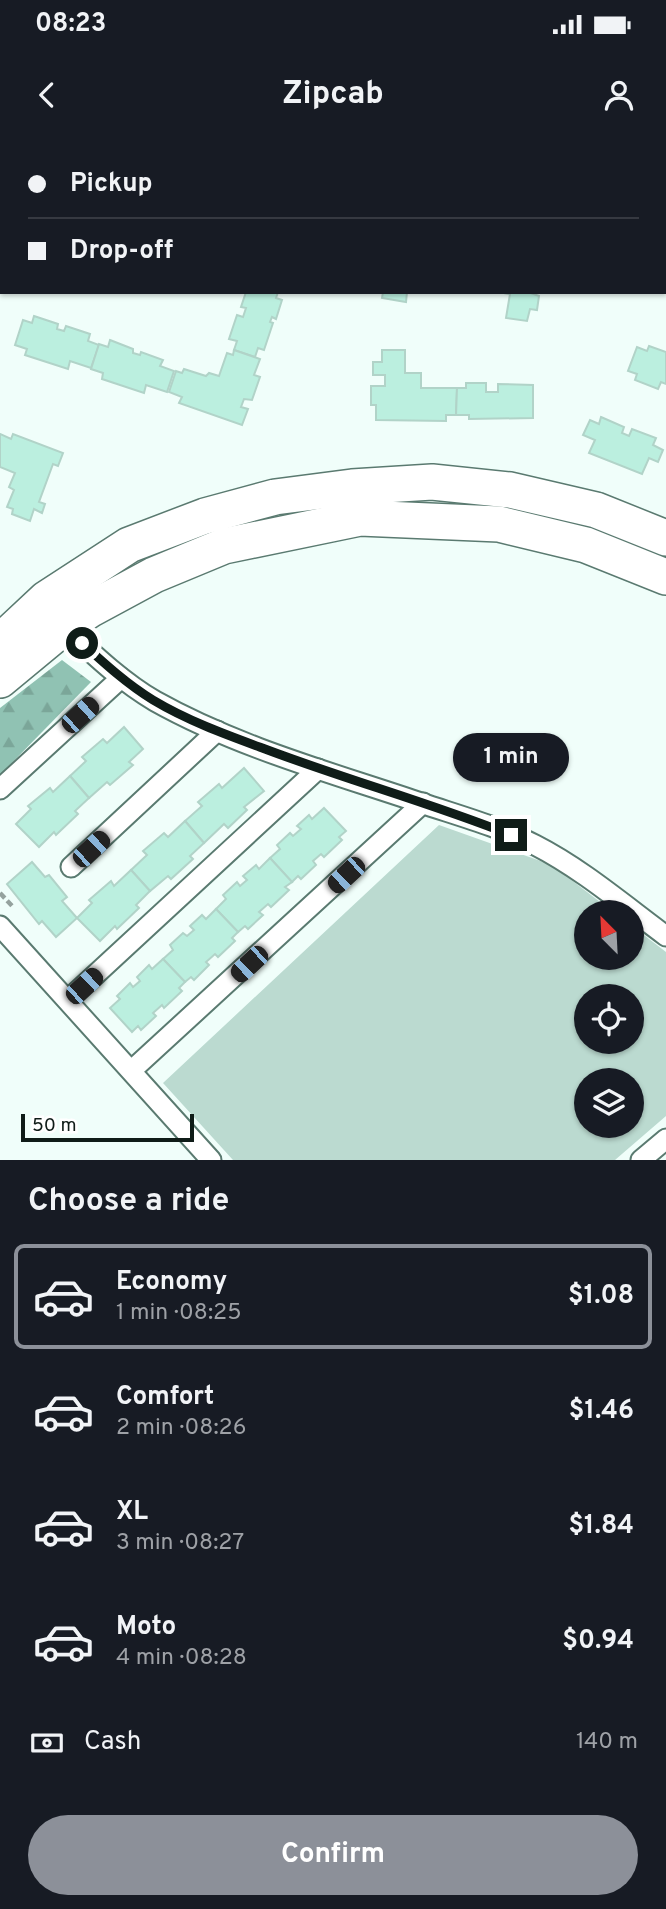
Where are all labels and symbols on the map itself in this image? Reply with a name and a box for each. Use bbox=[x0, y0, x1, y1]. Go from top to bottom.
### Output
route start bbox=[66, 627, 98, 659]
car bbox=[58, 693, 103, 737]
callout: 1 min bbox=[453, 734, 569, 782]
route end bbox=[495, 819, 527, 851]
car bbox=[69, 827, 114, 871]
car bbox=[324, 853, 369, 897]
north arrow bbox=[574, 900, 644, 970]
car bbox=[227, 942, 272, 986]
car bbox=[62, 964, 107, 1008]
scale bar bbox=[21, 1111, 194, 1143]

